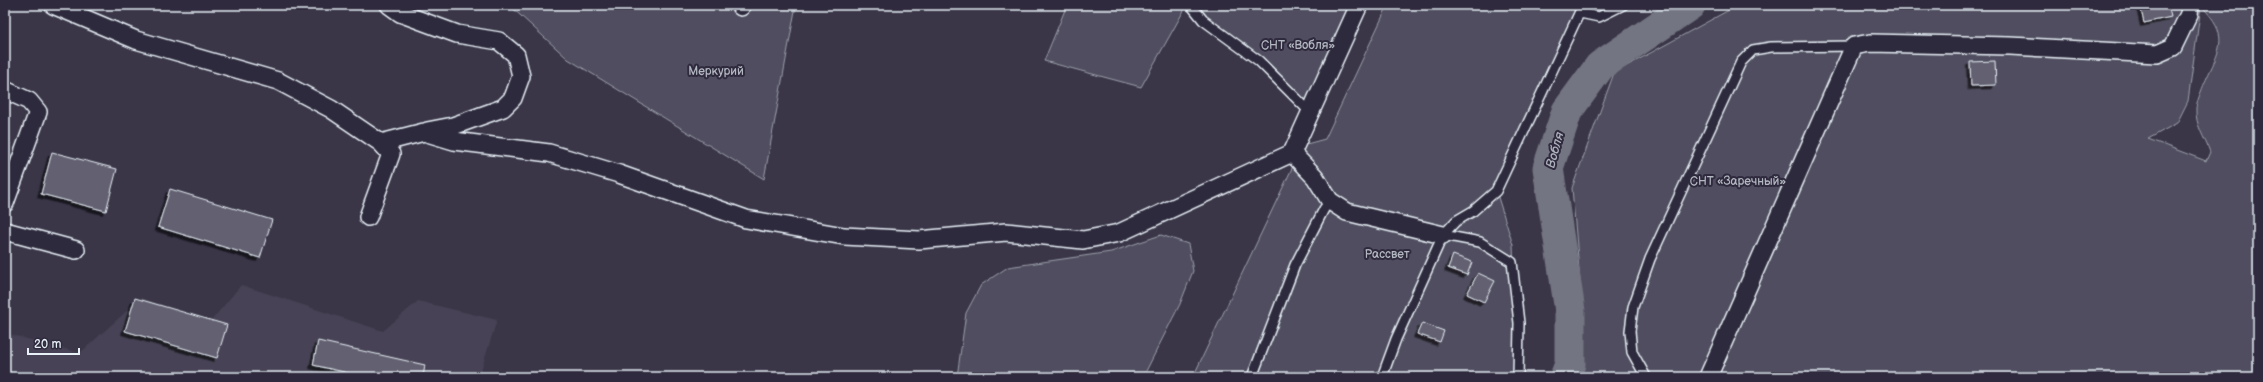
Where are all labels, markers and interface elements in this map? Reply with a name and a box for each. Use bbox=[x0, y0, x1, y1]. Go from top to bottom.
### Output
park label: СНТ «Вобля» bbox=[1261, 38, 1335, 53]
park label: Меркурий bbox=[688, 64, 744, 79]
water label: Вобля bbox=[1543, 129, 1568, 170]
park label: СНТ «Заречный» bbox=[1690, 174, 1786, 189]
park label: Рассвет bbox=[1364, 247, 1410, 262]
scale bar bbox=[28, 330, 79, 356]
text: 20 m bbox=[34, 337, 61, 352]

